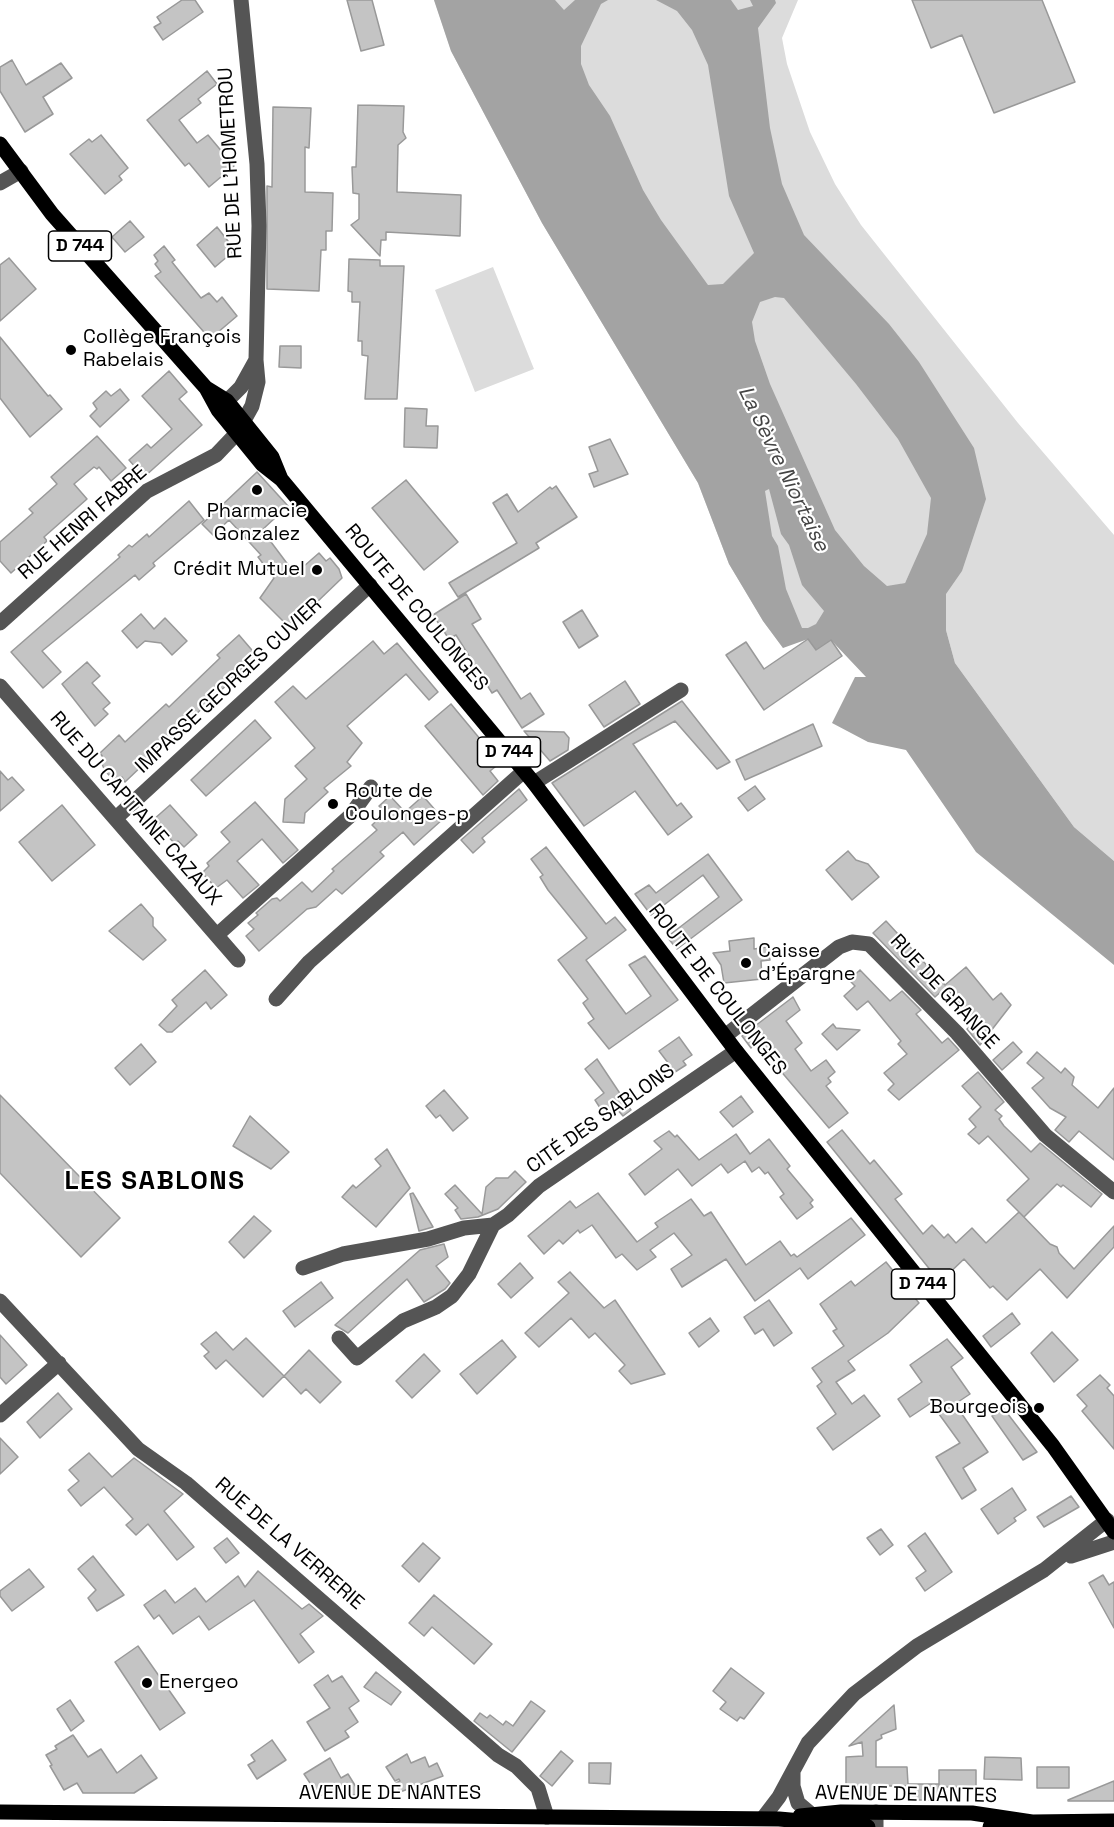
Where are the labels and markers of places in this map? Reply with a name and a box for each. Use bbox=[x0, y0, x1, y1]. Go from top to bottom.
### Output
place label: Collège François Rabelais bbox=[83, 326, 241, 373]
marker: Collège François Rabelais bbox=[64, 343, 78, 357]
marker: Pharmacie Gonzalez bbox=[250, 483, 264, 497]
place label: Pharmacie Gonzalez bbox=[207, 500, 307, 547]
place label: Crédit Mutuel bbox=[173, 558, 305, 582]
marker: Crédit Mutuel bbox=[310, 563, 324, 577]
place label: Route de Coulonges-p bbox=[345, 780, 469, 827]
marker: Route de Coulonges-p bbox=[326, 797, 340, 811]
place label: Caisse d'Épargne bbox=[758, 940, 856, 987]
marker: Caisse d'Épargne bbox=[739, 956, 753, 970]
place label: Bourgeois bbox=[930, 1396, 1027, 1420]
marker: Bourgeois bbox=[1032, 1401, 1046, 1415]
place label: Energeo bbox=[159, 1671, 239, 1695]
marker: Energeo bbox=[140, 1676, 154, 1690]

